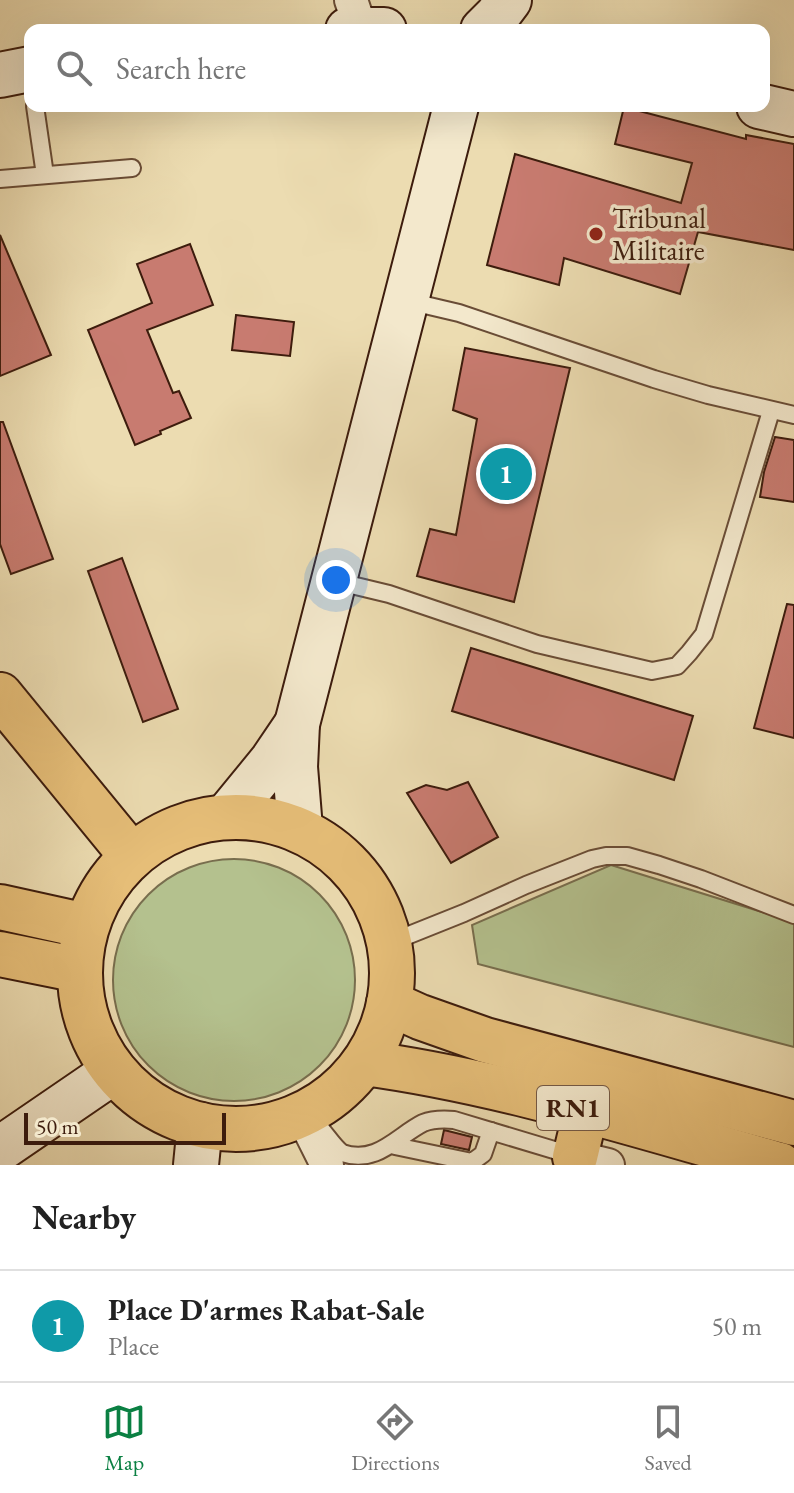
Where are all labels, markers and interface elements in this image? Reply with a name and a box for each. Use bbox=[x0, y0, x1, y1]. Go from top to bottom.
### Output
search box bbox=[24, 24, 770, 112]
icon: search bbox=[52, 46, 96, 90]
text: Search here bbox=[116, 49, 246, 88]
place label: Tribunal Militaire bbox=[612, 200, 706, 268]
marker: Tribunal Militaire bbox=[587, 225, 605, 243]
pin: 1 bbox=[480, 444, 532, 504]
your location bbox=[316, 560, 356, 600]
road number: RN1 bbox=[537, 1086, 609, 1130]
scale bar bbox=[24, 1109, 226, 1145]
text: 50 m bbox=[36, 1112, 79, 1141]
text: Nearby bbox=[32, 1195, 136, 1239]
text: Place D'armes Rabat-Sale bbox=[108, 1290, 425, 1329]
text: 1 bbox=[51, 1309, 65, 1343]
text: 50 m bbox=[712, 1309, 762, 1343]
text: Place bbox=[108, 1329, 159, 1363]
tab: Map bbox=[102, 1400, 146, 1477]
tab: Directions bbox=[351, 1400, 440, 1477]
tab: Saved bbox=[644, 1400, 692, 1477]

